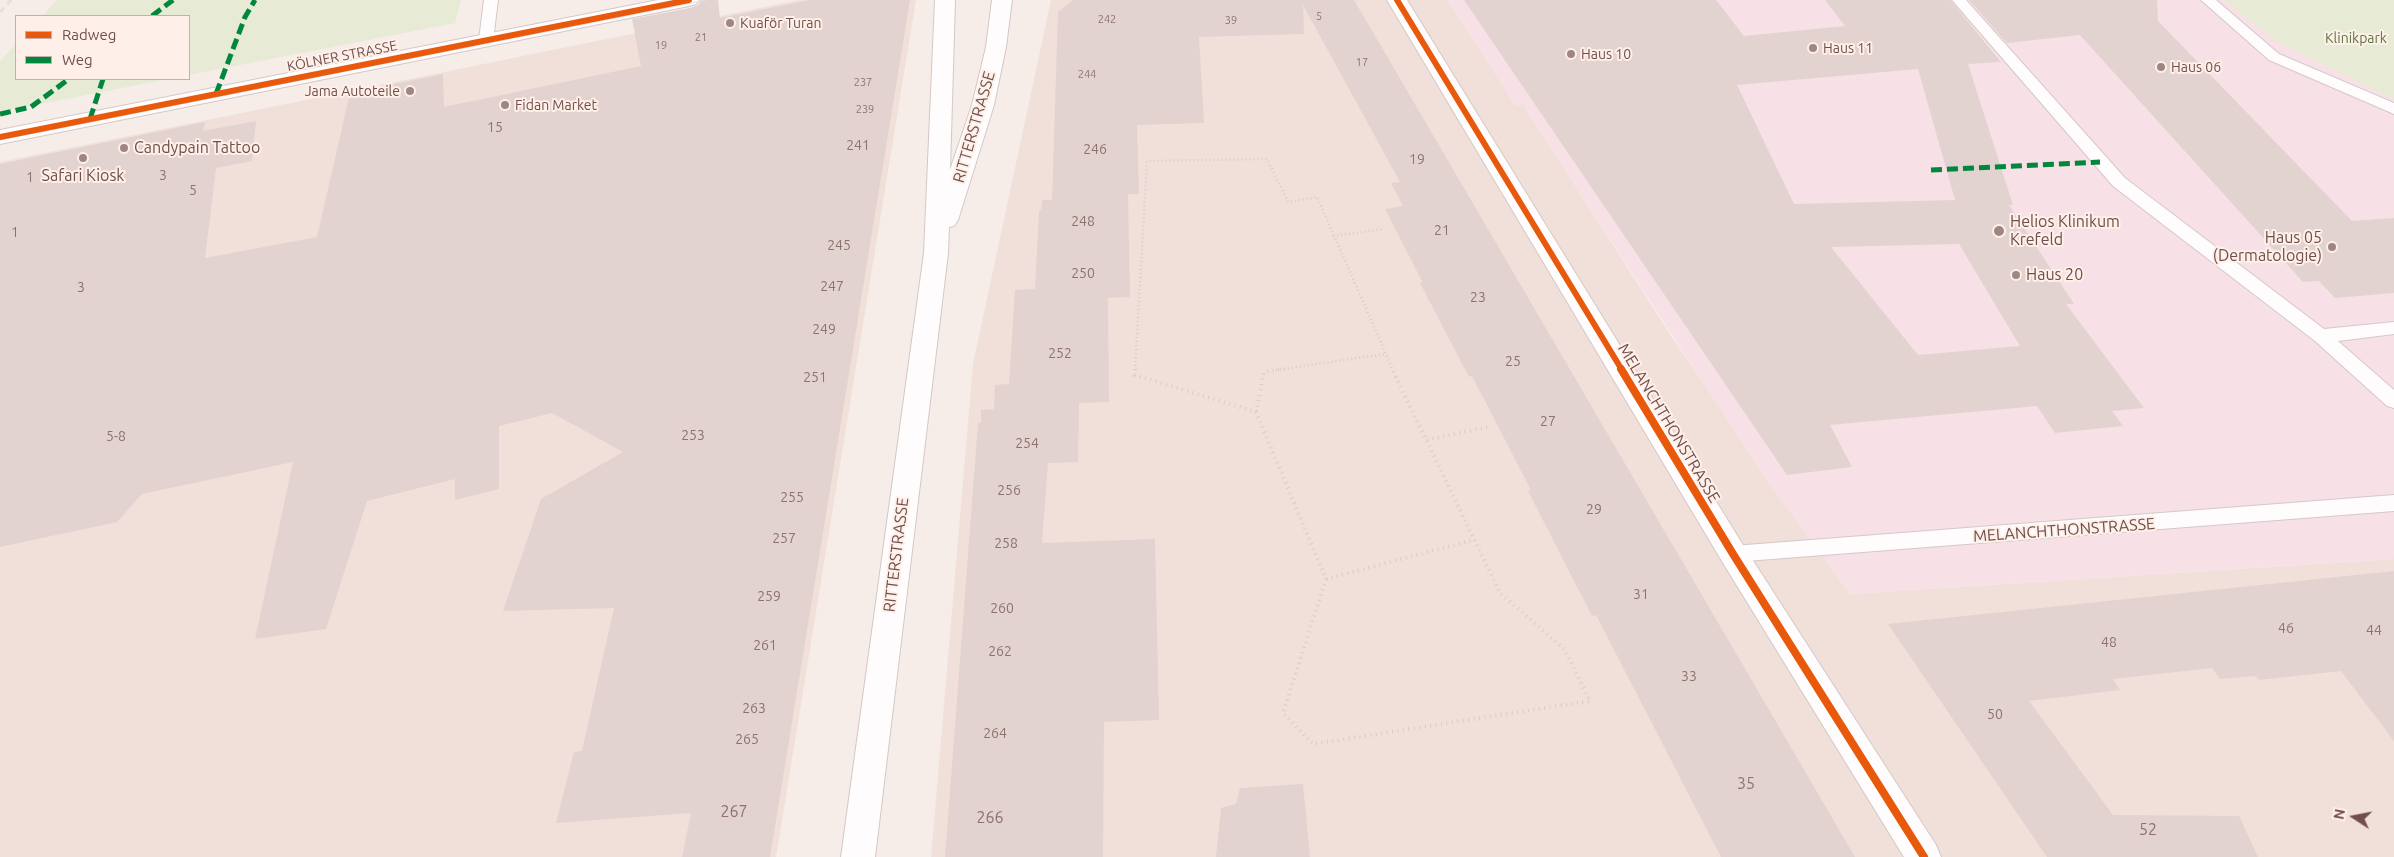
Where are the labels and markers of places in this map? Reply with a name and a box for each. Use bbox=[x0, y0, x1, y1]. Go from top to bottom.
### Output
place label: Kuaför Turan bbox=[740, 15, 822, 31]
marker: Kuaför Turan bbox=[724, 17, 736, 29]
place label: Haus 11 bbox=[1823, 40, 1873, 56]
marker: Haus 11 bbox=[1807, 42, 1819, 54]
place label: Haus 10 bbox=[1581, 46, 1631, 62]
marker: Haus 10 bbox=[1565, 48, 1577, 60]
place label: Haus 06 bbox=[2171, 59, 2221, 75]
marker: Haus 06 bbox=[2155, 61, 2167, 73]
place label: Jama Autoteile bbox=[305, 83, 400, 99]
marker: Jama Autoteile bbox=[404, 85, 416, 97]
place label: Fidan Market bbox=[515, 97, 597, 113]
marker: Fidan Market bbox=[499, 99, 511, 111]
place label: Candypain Tattoo bbox=[134, 138, 260, 158]
marker: Candypain Tattoo bbox=[118, 142, 130, 154]
marker: Safari Kiosk bbox=[77, 152, 89, 164]
place label: Safari Kiosk bbox=[42, 166, 124, 186]
place label: Helios Klinikum Krefeld bbox=[2010, 212, 2120, 250]
marker: Helios Klinikum Krefeld bbox=[1992, 224, 2006, 238]
place label: Haus 05 (Dermatologie) bbox=[2213, 228, 2322, 266]
marker: Haus 05 (Dermatologie) bbox=[2326, 241, 2338, 253]
place label: Haus 20 bbox=[2026, 265, 2083, 285]
marker: Haus 20 bbox=[2010, 269, 2022, 281]

